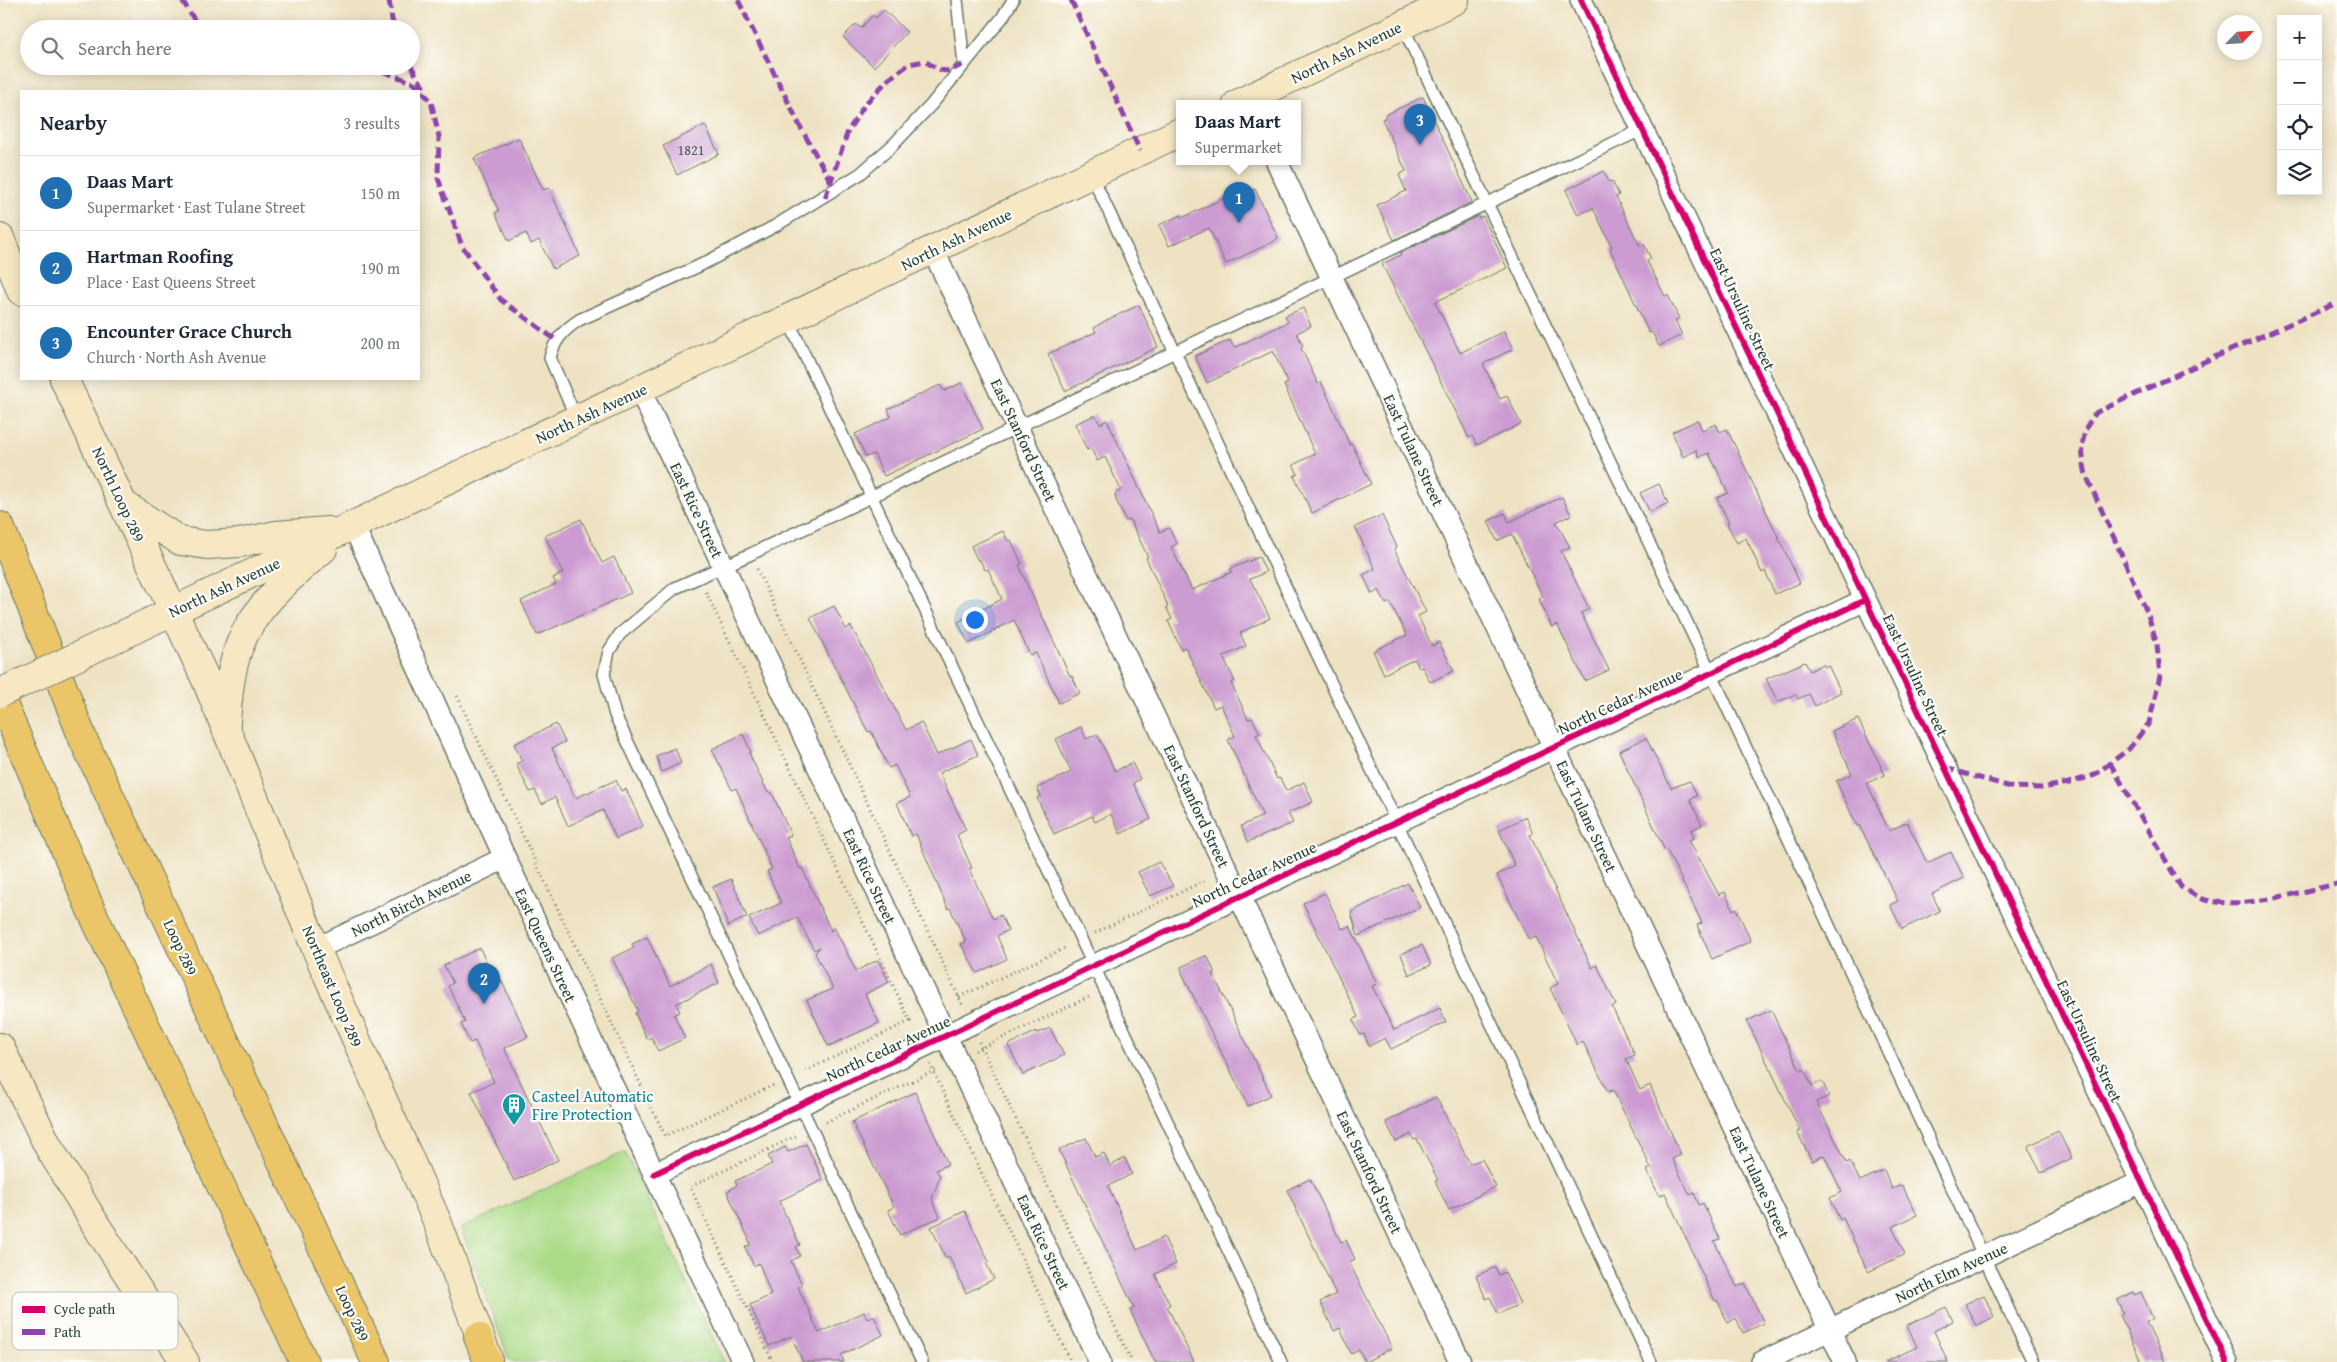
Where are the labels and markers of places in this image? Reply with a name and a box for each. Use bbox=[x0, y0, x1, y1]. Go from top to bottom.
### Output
pin: 3 bbox=[1404, 104, 1436, 145]
pin: 1 bbox=[1223, 182, 1255, 223]
pin: 2 bbox=[468, 963, 500, 1004]
place label: Casteel Automatic Fire Protection bbox=[532, 1084, 653, 1126]
building icon: Casteel Automatic Fire Protection bbox=[501, 1092, 527, 1126]

